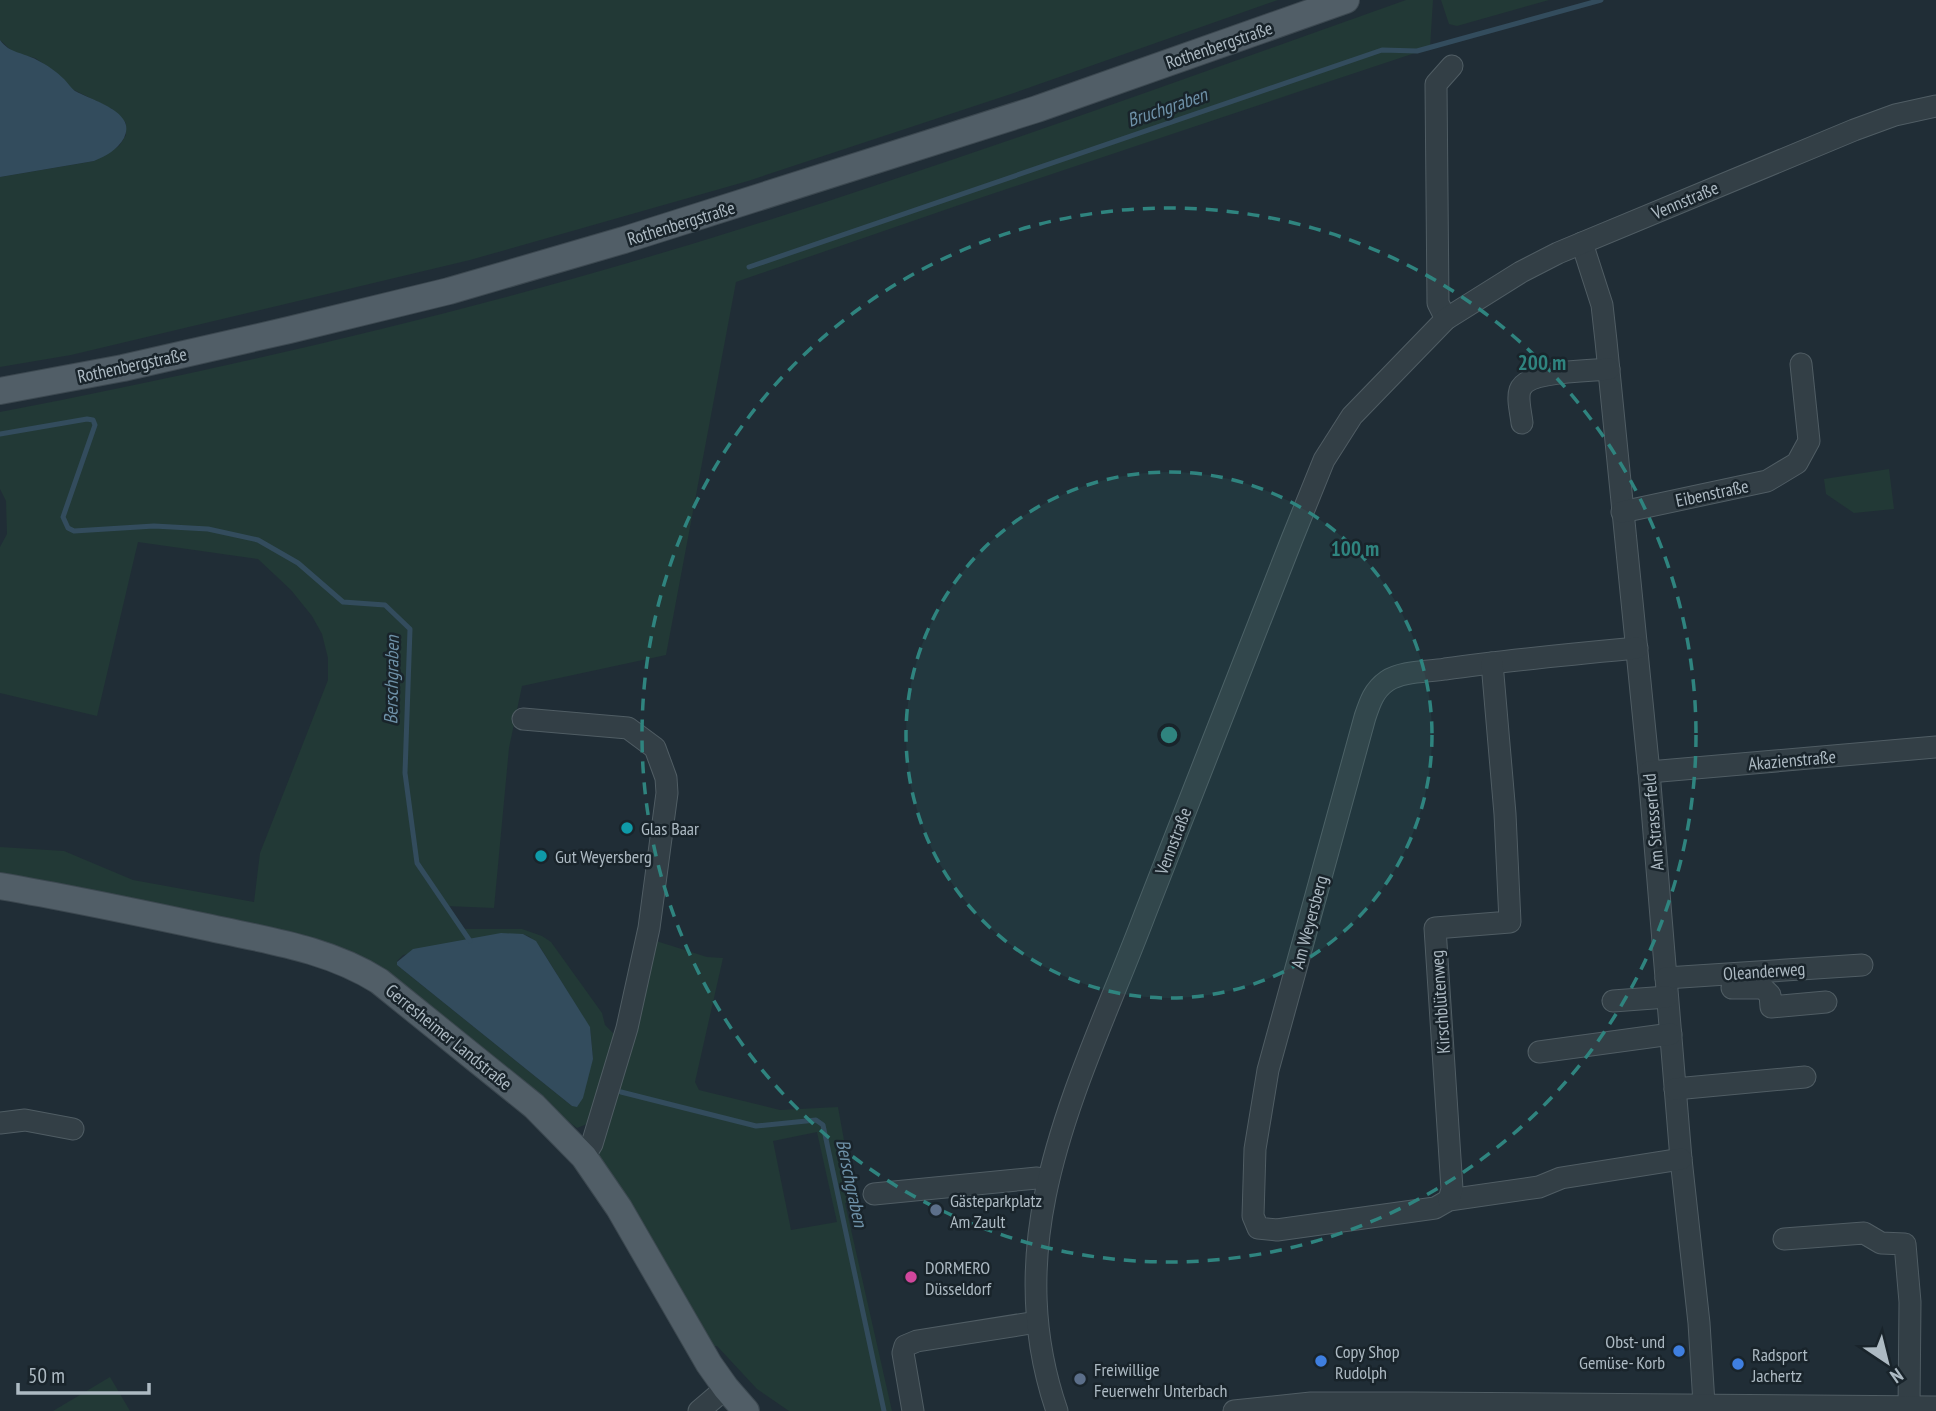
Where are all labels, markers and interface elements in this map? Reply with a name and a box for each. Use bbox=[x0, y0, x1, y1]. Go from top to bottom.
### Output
street label: Rothenbergstraße bbox=[1163, 16, 1275, 74]
water label: Bruchgraben bbox=[1124, 82, 1212, 132]
street label: Vennstraße bbox=[1647, 176, 1722, 225]
street label: Rothenbergstraße bbox=[624, 196, 738, 250]
street label: Rothenbergstraße bbox=[75, 342, 189, 388]
text: 200 m bbox=[1518, 349, 1566, 376]
street label: Eibenstraße bbox=[1673, 474, 1751, 512]
text: 100 m bbox=[1331, 535, 1379, 562]
water label: Berschgraben bbox=[378, 634, 404, 725]
centre of rings bbox=[1157, 723, 1181, 747]
street label: Akazienstraße bbox=[1747, 745, 1837, 775]
street label: Am Strasserfeld bbox=[1637, 773, 1669, 871]
street label: Vennstraße bbox=[1149, 804, 1196, 879]
place label: Glas Baar bbox=[641, 817, 699, 840]
marker: Glas Baar bbox=[619, 820, 635, 836]
place label: Gut Weyersberg bbox=[555, 845, 652, 868]
marker: Gut Weyersberg bbox=[533, 848, 549, 864]
street label: Am Weyersberg bbox=[1286, 873, 1332, 971]
street label: Kirschblütenweg bbox=[1425, 950, 1455, 1054]
street label: Oleanderweg bbox=[1722, 957, 1806, 985]
street label: Gerresheimer Landstraße bbox=[381, 979, 517, 1095]
water label: Berschgraben bbox=[831, 1137, 873, 1231]
place label: Gästeparkplatz Am Zault bbox=[950, 1189, 1042, 1233]
marker: Gästeparkplatz Am Zault bbox=[928, 1202, 944, 1218]
place label: DORMERO Düsseldorf bbox=[925, 1256, 993, 1300]
marker: DORMERO Düsseldorf bbox=[903, 1269, 919, 1285]
north arrow bbox=[1852, 1327, 1922, 1397]
place label: Obst- und Gemüse- Korb bbox=[1579, 1330, 1665, 1374]
place label: Copy Shop Rudolph bbox=[1335, 1340, 1400, 1384]
marker: Obst- und Gemüse- Korb bbox=[1671, 1343, 1687, 1359]
place label: Radsport Jachertz bbox=[1751, 1343, 1808, 1387]
scale bar bbox=[18, 1352, 149, 1396]
marker: Copy Shop Rudolph bbox=[1313, 1353, 1329, 1369]
marker: Radsport Jachertz bbox=[1730, 1356, 1746, 1372]
place label: Freiwillige Feuerwehr Unterbach bbox=[1094, 1358, 1227, 1402]
text: 50 m bbox=[28, 1362, 65, 1389]
text: N bbox=[1886, 1363, 1908, 1389]
marker: Freiwillige Feuerwehr Unterbach bbox=[1072, 1371, 1088, 1387]

